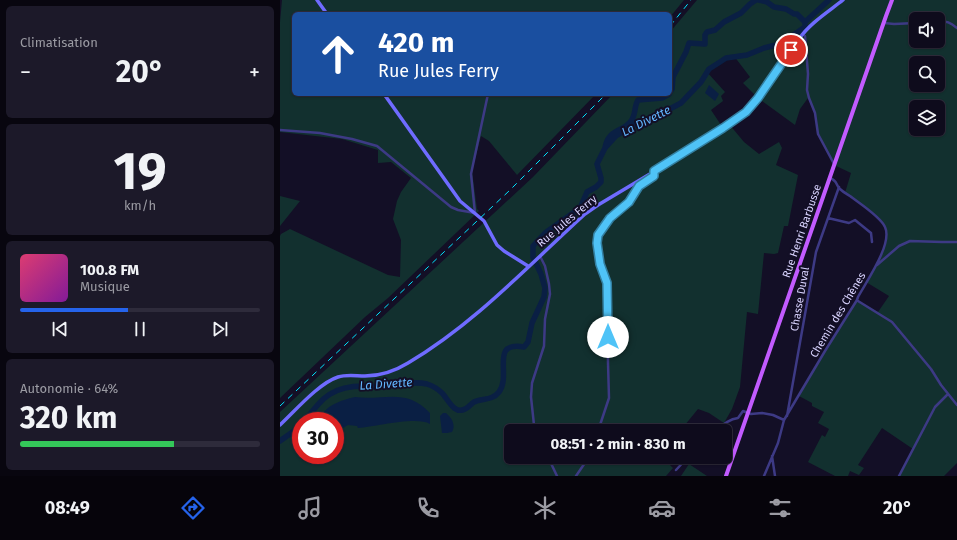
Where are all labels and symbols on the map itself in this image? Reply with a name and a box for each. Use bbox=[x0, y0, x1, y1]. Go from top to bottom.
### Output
pin bbox=[774, 33, 808, 67]
water label: La Divette bbox=[619, 103, 673, 139]
street label: Rue Henri Barbusse bbox=[780, 182, 824, 280]
street label: Rue Jules Ferry bbox=[535, 192, 600, 250]
street label: Chasse Duval bbox=[788, 266, 812, 332]
street label: Chemin des Chênes bbox=[807, 270, 869, 360]
position arrow bbox=[587, 316, 629, 358]
water label: La Divette bbox=[359, 375, 413, 393]
speed limit sign: 30 bbox=[292, 412, 344, 464]

